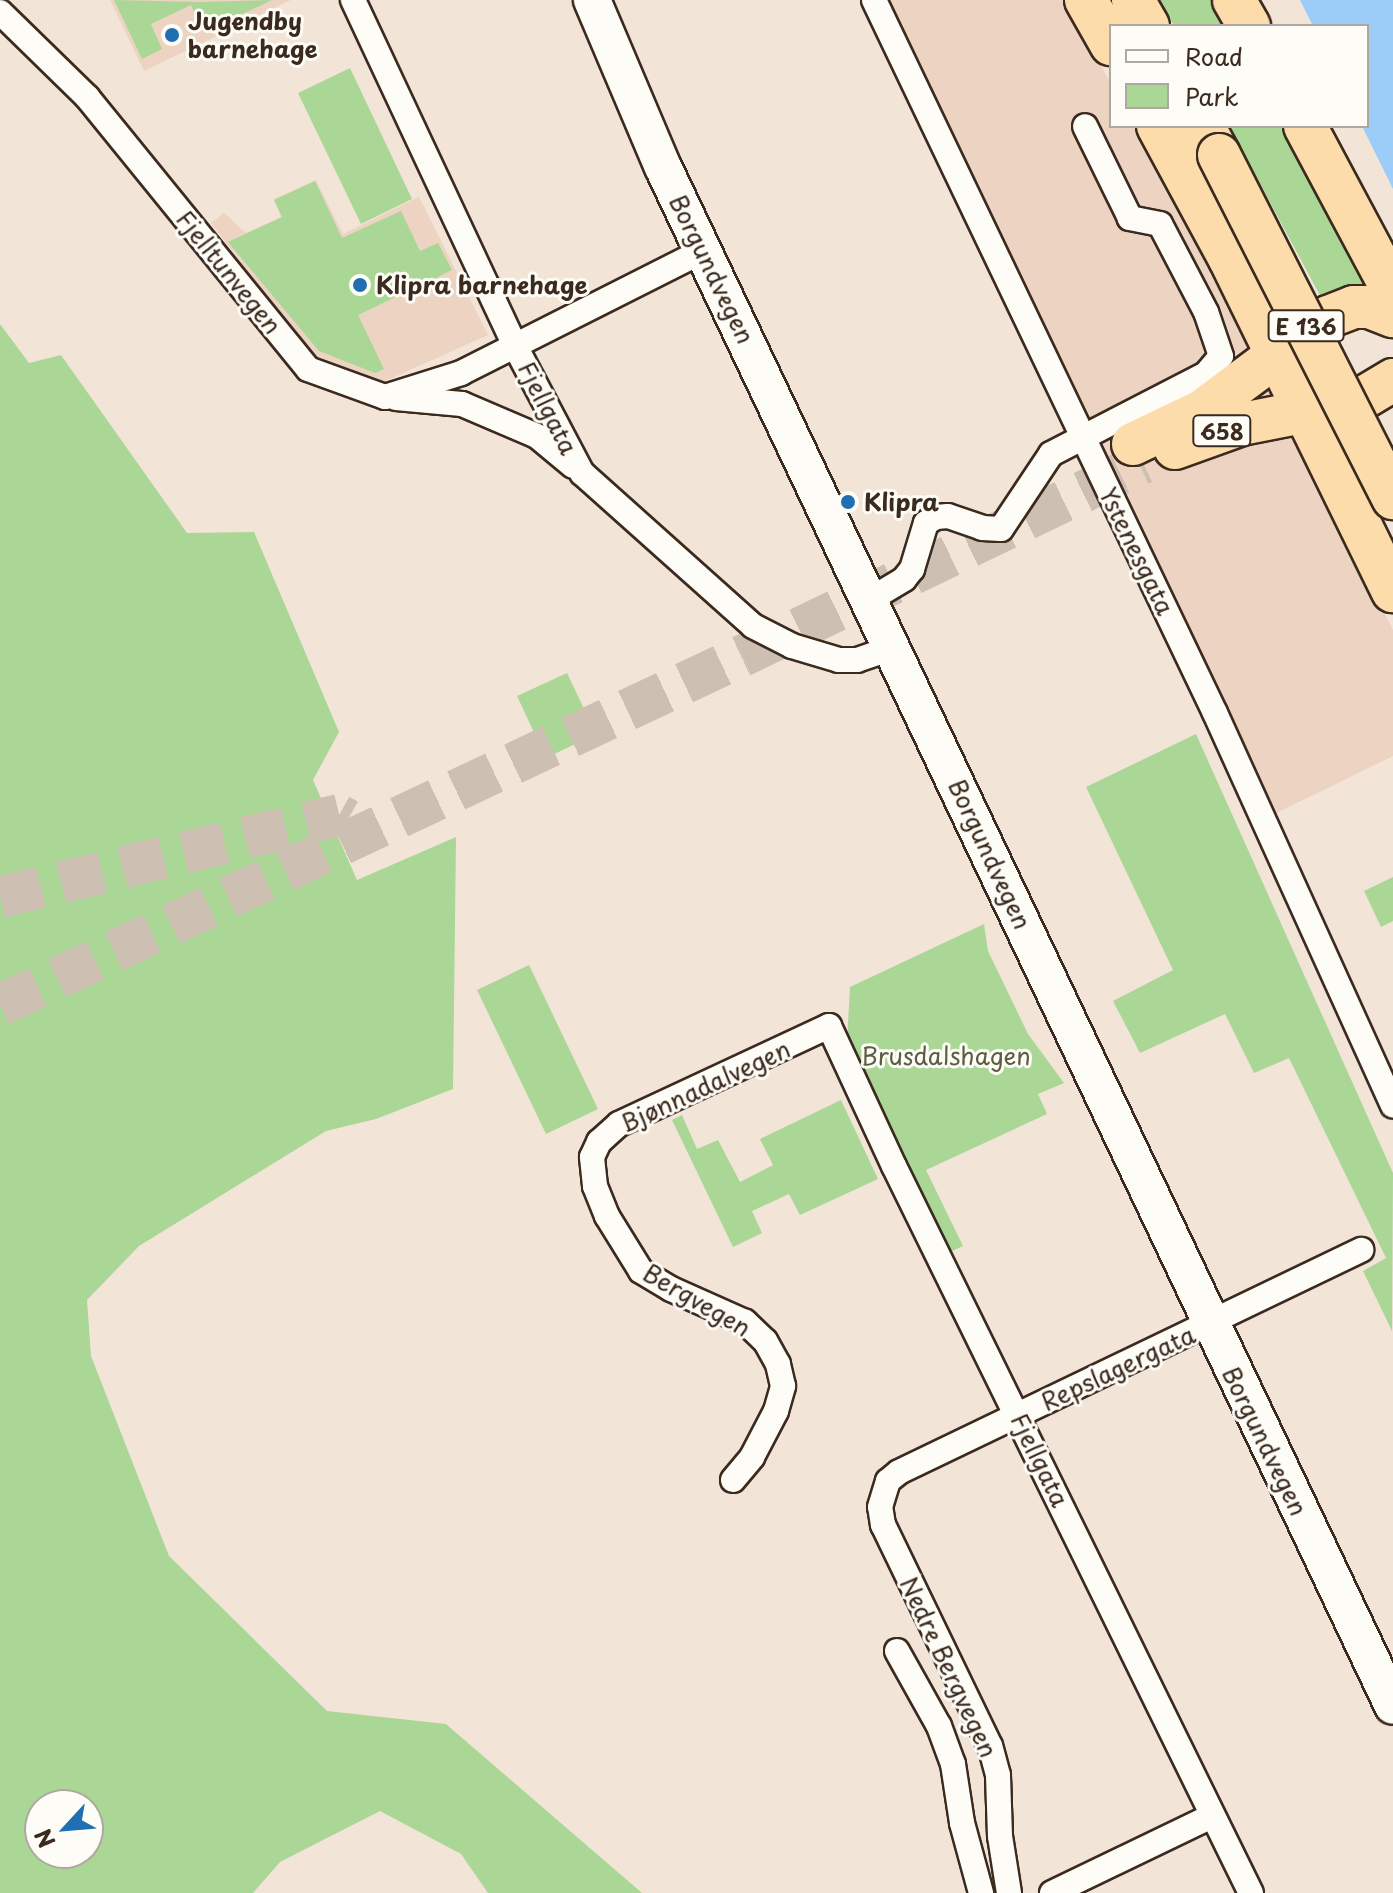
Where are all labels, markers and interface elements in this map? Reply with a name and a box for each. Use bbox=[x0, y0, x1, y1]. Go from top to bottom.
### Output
place label: Jugendby barnehage bbox=[188, 7, 318, 63]
legend bbox=[1109, 24, 1369, 128]
marker: Jugendby barnehage bbox=[163, 26, 181, 44]
text: Road bbox=[1185, 38, 1243, 74]
text: Park bbox=[1185, 78, 1239, 114]
street label: Borgundvegen bbox=[664, 190, 760, 348]
street label: Fjelltunvegen bbox=[171, 205, 287, 339]
place label: Klipra barnehage bbox=[376, 271, 588, 299]
marker: Klipra barnehage bbox=[351, 276, 369, 294]
road number: E 136 bbox=[1266, 308, 1346, 344]
street label: Fjellgata bbox=[512, 357, 584, 459]
road number: 658 bbox=[1192, 413, 1252, 449]
street label: Ystenesgata bbox=[1094, 483, 1180, 619]
place label: Klipra bbox=[864, 488, 939, 516]
marker: Klipra bbox=[839, 493, 857, 511]
street label: Borgundvegen bbox=[943, 775, 1037, 933]
street label: Bjønnadalvegen bbox=[616, 1034, 794, 1138]
park label: Brusdalshagen bbox=[861, 1042, 1031, 1070]
street label: Bergvegen bbox=[638, 1258, 756, 1342]
street label: Repslagergata bbox=[1036, 1320, 1200, 1416]
street label: Borgundvegen bbox=[1217, 1362, 1313, 1520]
street label: Fjellgata bbox=[1005, 1409, 1075, 1511]
street label: Nedre Bergvegen bbox=[895, 1572, 1003, 1762]
north arrow bbox=[24, 1789, 104, 1869]
text: N bbox=[25, 1824, 62, 1854]

